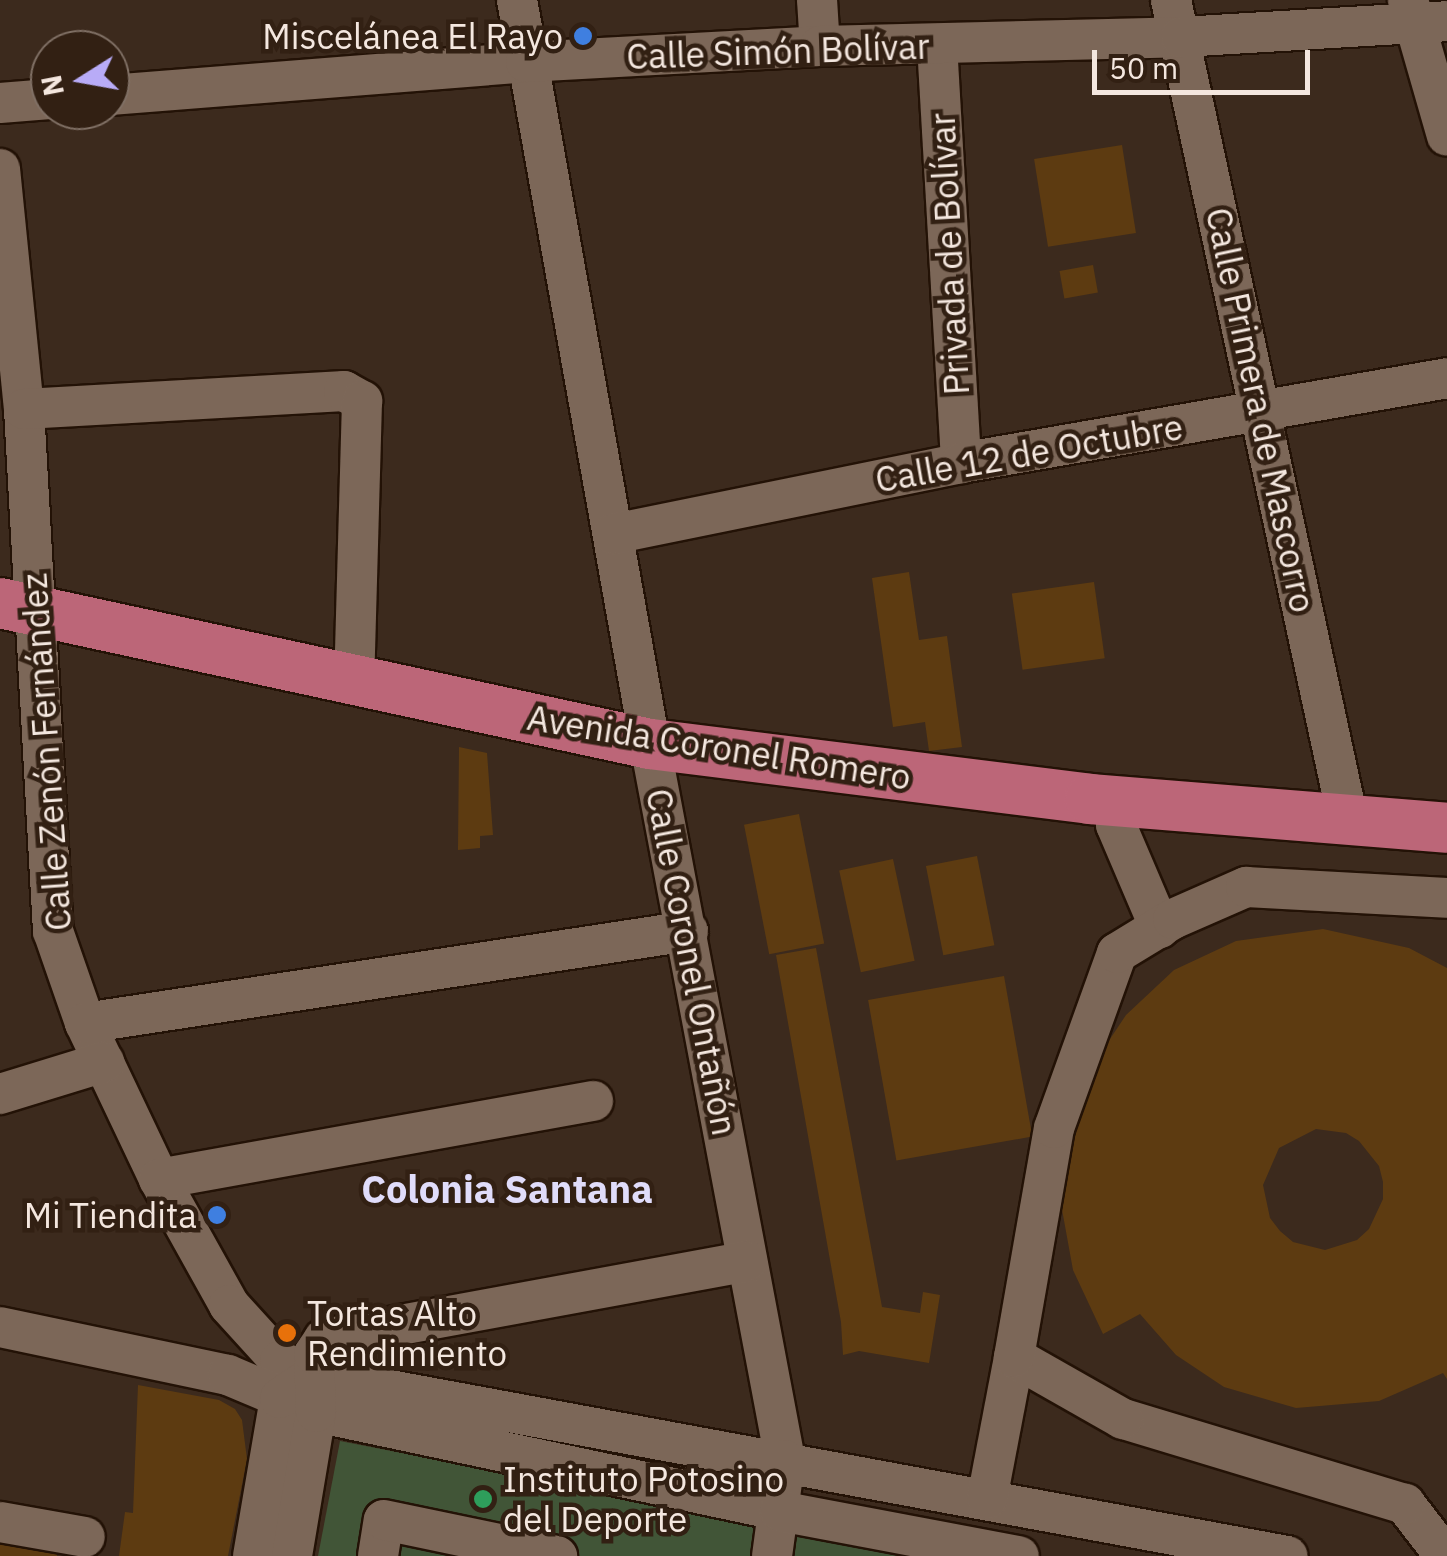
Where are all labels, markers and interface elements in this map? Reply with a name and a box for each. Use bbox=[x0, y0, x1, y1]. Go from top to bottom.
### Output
place label: Miscelánea El Rayo bbox=[262, 15, 563, 57]
marker: Miscelánea El Rayo bbox=[572, 25, 594, 47]
street label: Calle Simón Bolívar bbox=[626, 25, 930, 77]
north arrow bbox=[30, 30, 130, 130]
scale bar bbox=[1097, 30, 1314, 92]
text: 50 m bbox=[1109, 48, 1178, 87]
text: N bbox=[32, 72, 72, 99]
street label: Privada de Bolívar bbox=[921, 112, 977, 396]
street label: Calle Primera de Mascorro bbox=[1198, 204, 1324, 616]
street label: Calle 12 de Octubre bbox=[872, 405, 1186, 501]
street label: Calle Zenón Fernández bbox=[13, 572, 79, 932]
street label: Avenida Coronel Romero bbox=[524, 696, 914, 798]
street label: Calle Coronel Ontañón bbox=[638, 785, 746, 1139]
district label: Colonia Santana bbox=[361, 1166, 653, 1212]
place label: Mi Tiendita bbox=[24, 1194, 197, 1236]
marker: Mi Tiendita bbox=[206, 1204, 228, 1226]
place label: Tortas Alto Rendimiento bbox=[307, 1292, 507, 1374]
marker: Tortas Alto Rendimiento bbox=[276, 1322, 298, 1344]
place label: Instituto Potosino del Deporte bbox=[503, 1458, 784, 1540]
marker: Instituto Potosino del Deporte bbox=[472, 1488, 494, 1510]

